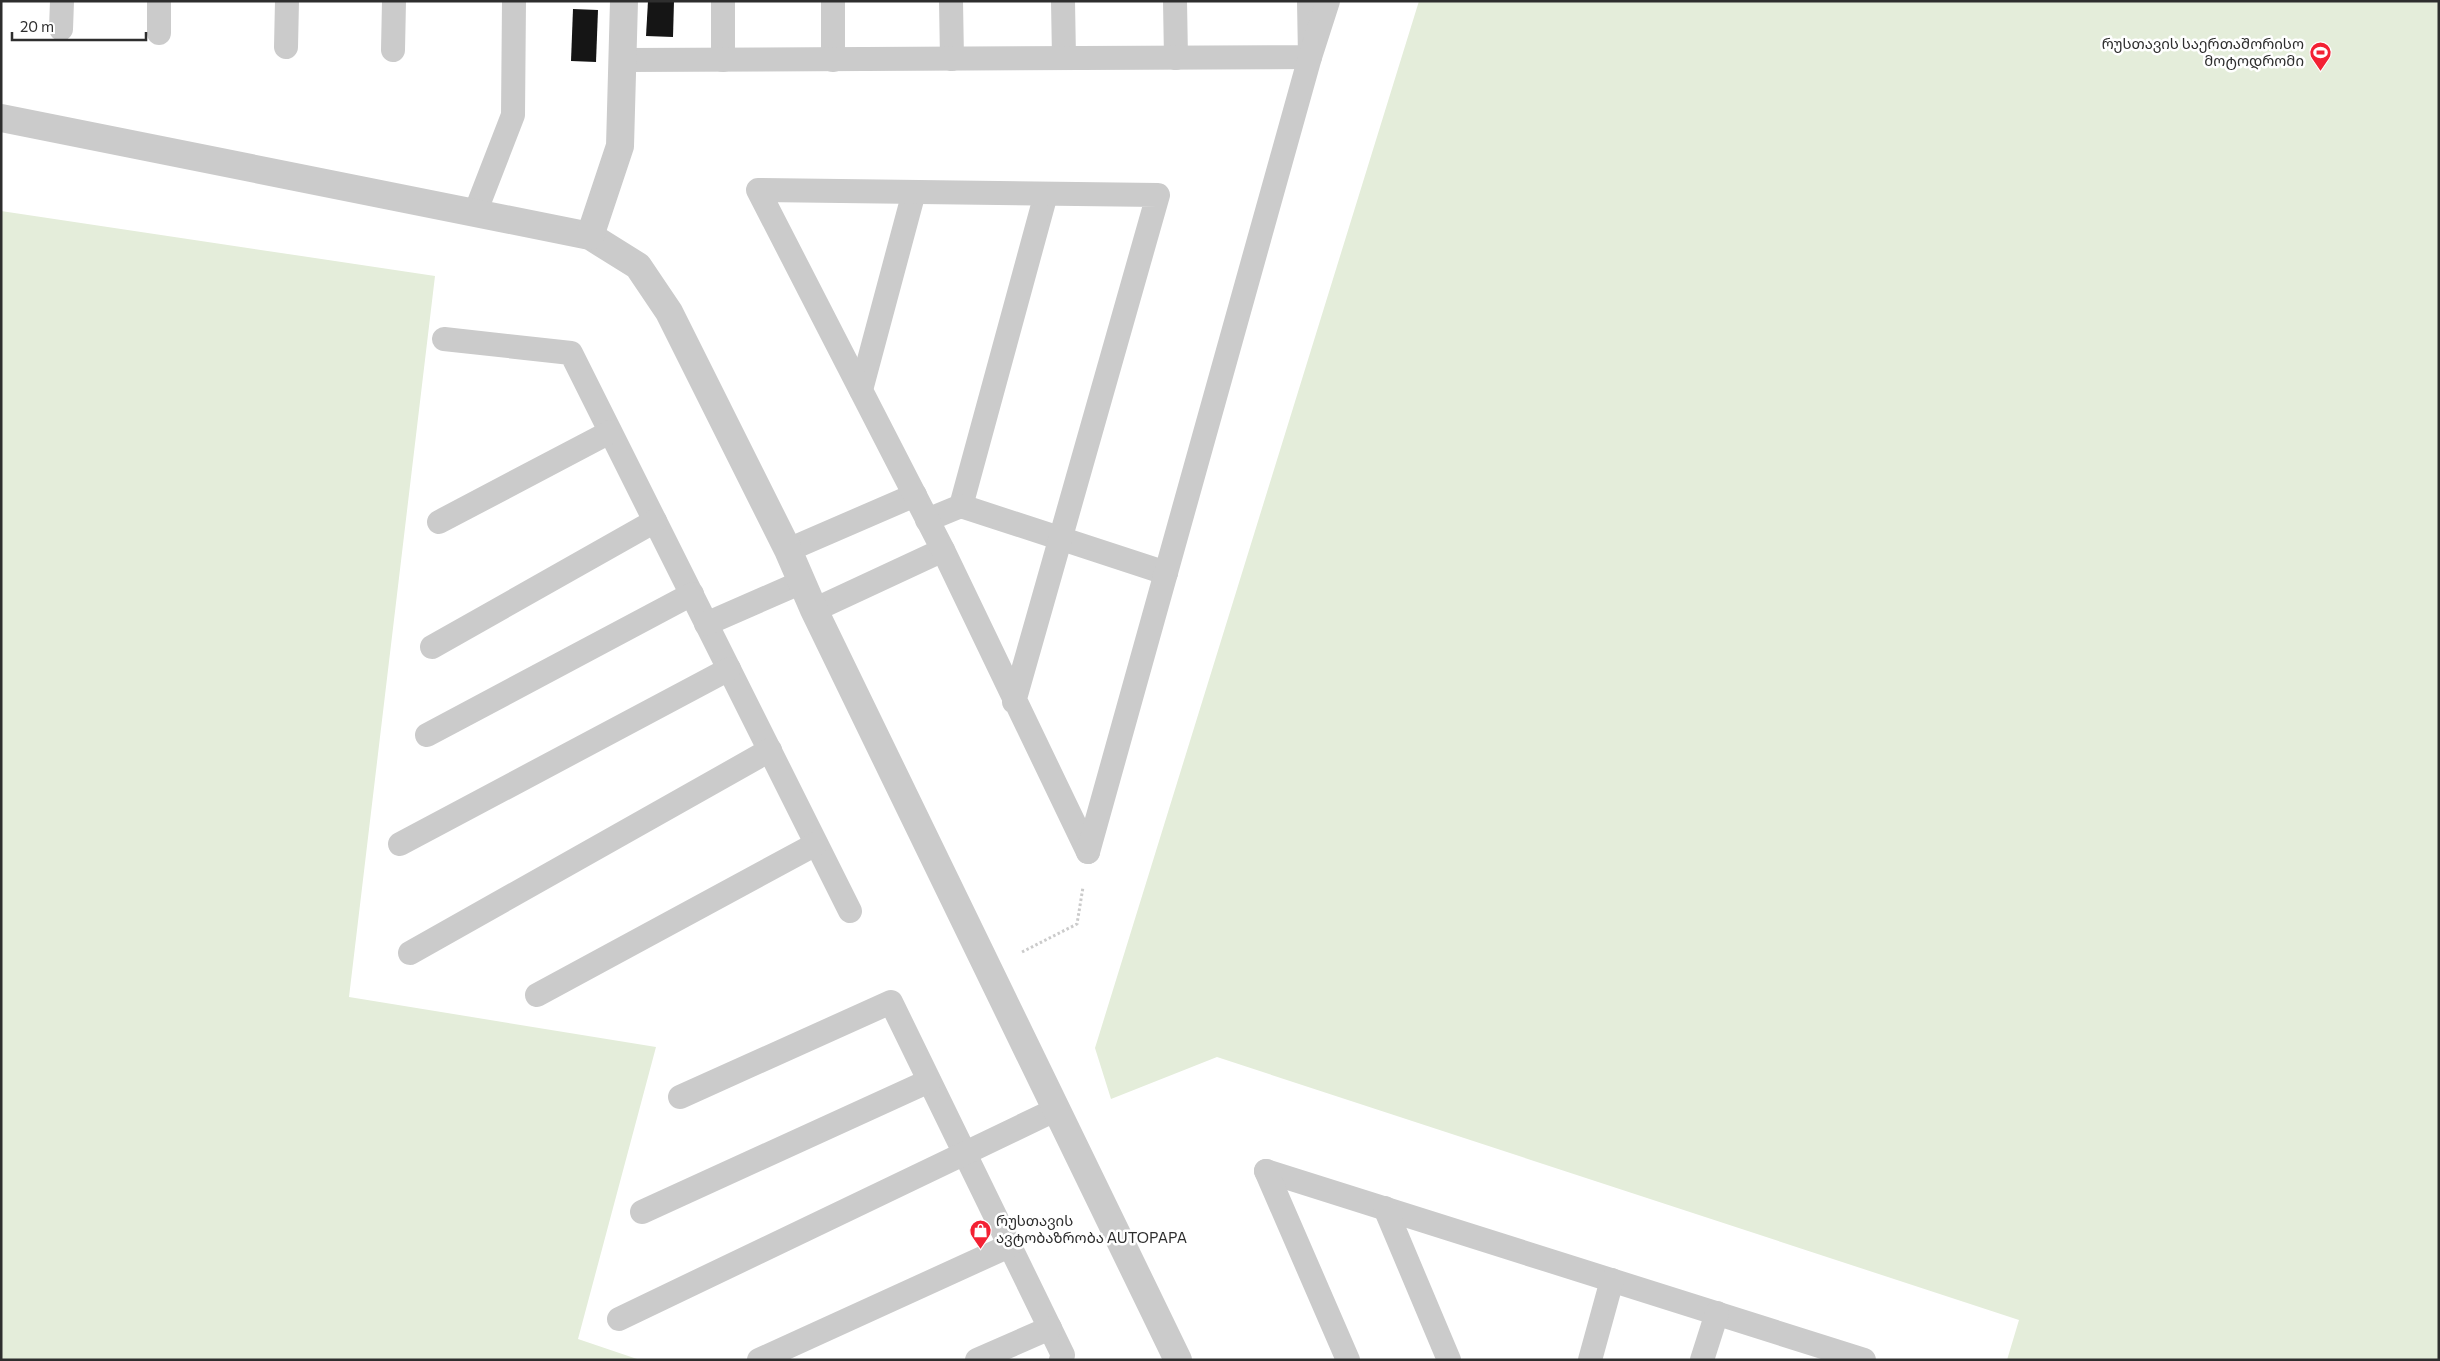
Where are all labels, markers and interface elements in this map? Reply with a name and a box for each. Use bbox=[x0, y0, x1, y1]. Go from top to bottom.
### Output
scale bar bbox=[12, 10, 146, 42]
text: 20 m bbox=[20, 17, 54, 35]
place label: რუსთავის საერთაშორისო მოტოდრომი bbox=[2102, 34, 2304, 70]
sports icon: რუსთავის საერთაშორისო მოტოდრომი bbox=[2308, 41, 2332, 72]
place label: რუსთავის ავტობაზრობა AUTOPAPA bbox=[996, 1211, 1187, 1247]
shop icon: რუსთავის ავტობაზრობა AUTOPAPA bbox=[968, 1218, 992, 1249]

